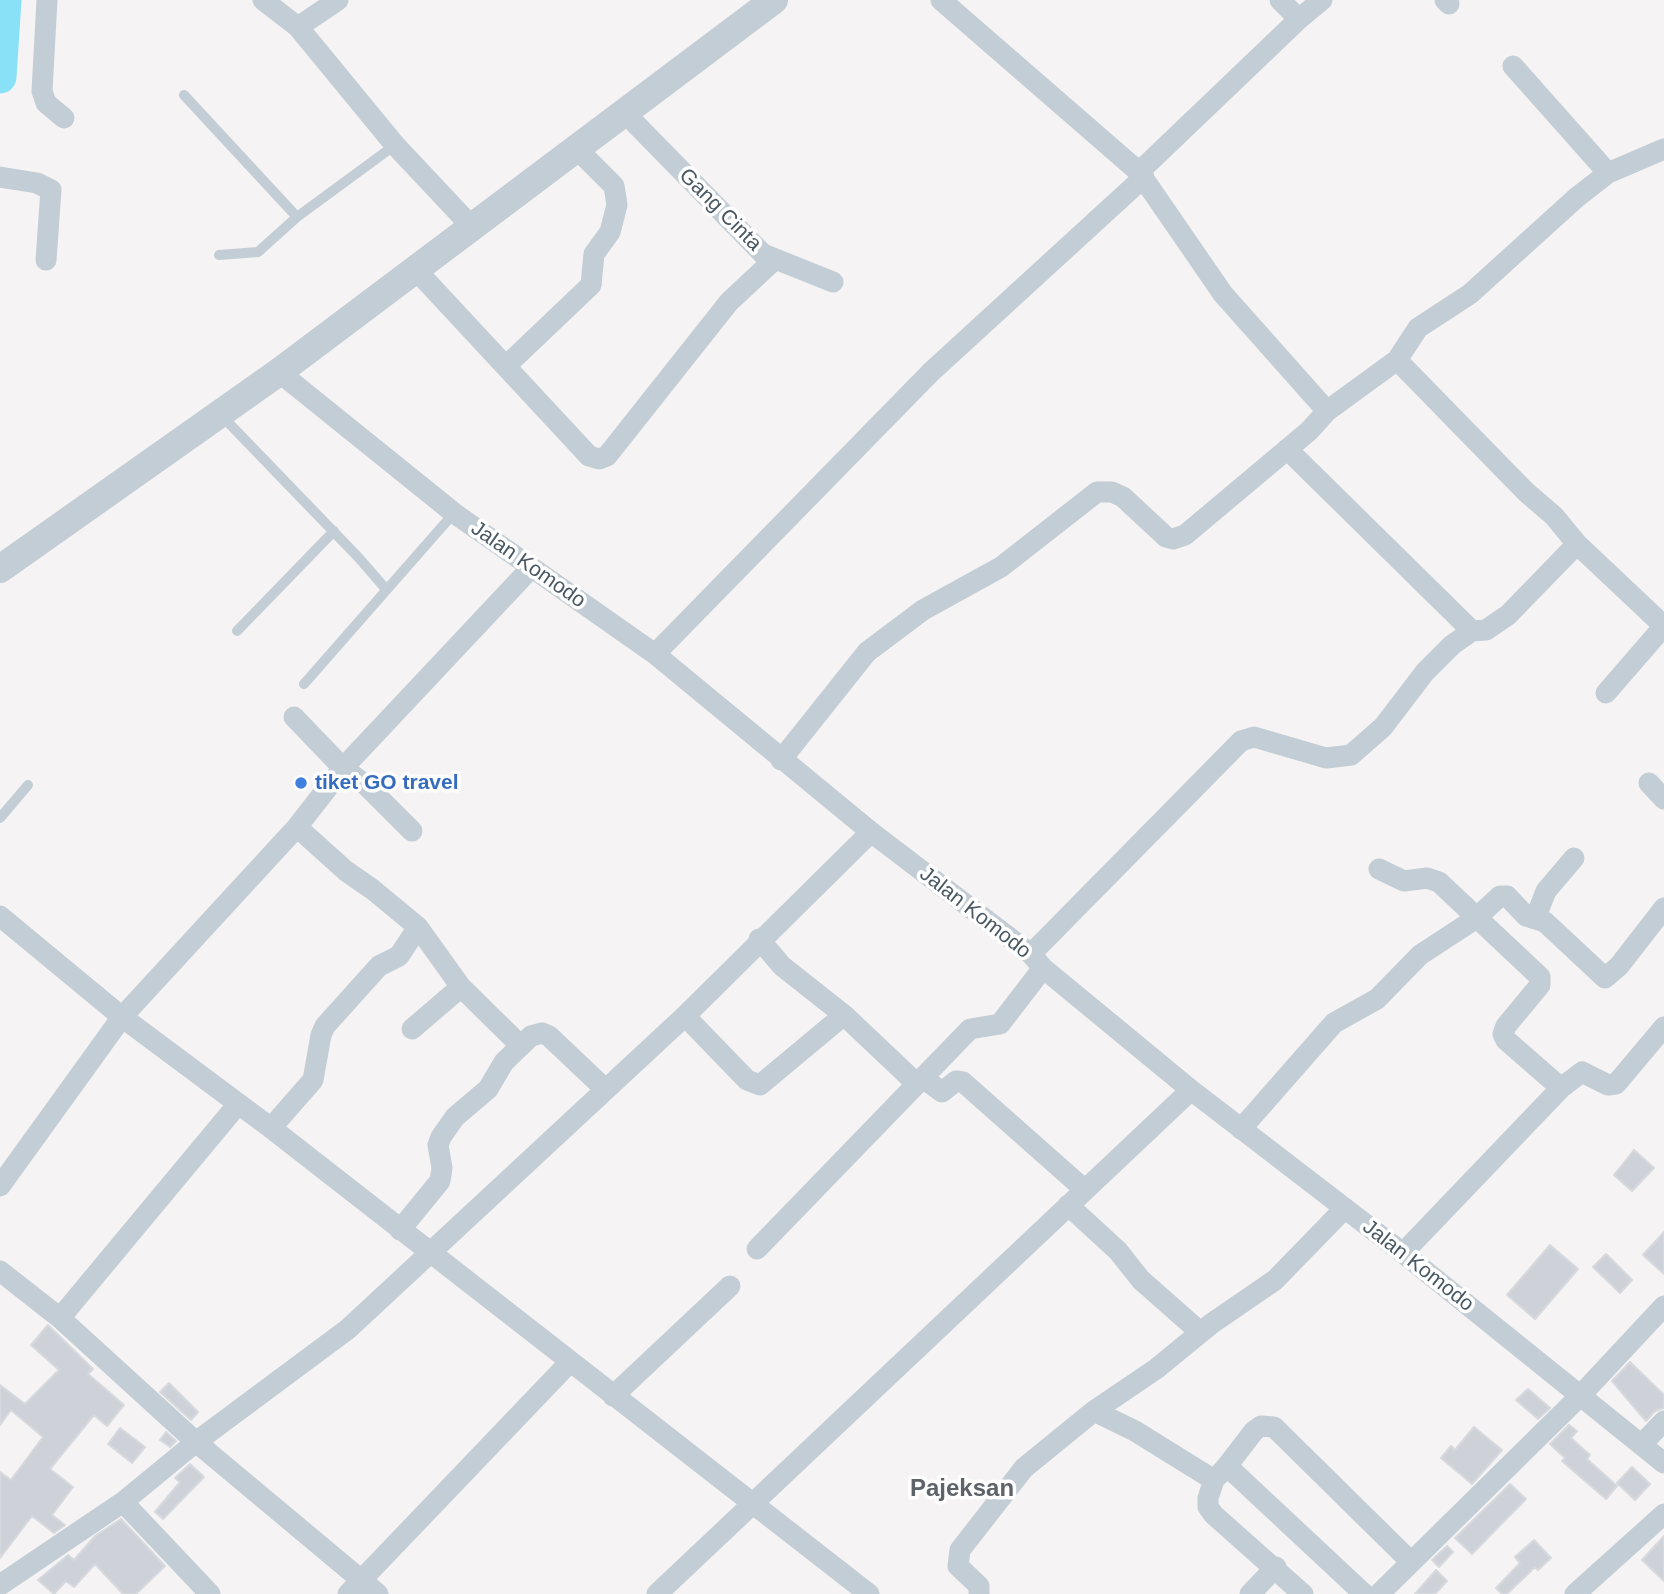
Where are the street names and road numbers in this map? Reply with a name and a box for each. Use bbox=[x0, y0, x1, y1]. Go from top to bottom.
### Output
street label: Gang Cinta bbox=[674, 164, 766, 256]
street label: Jalan Komodo bbox=[466, 516, 590, 614]
street label: Jalan Komodo bbox=[914, 862, 1036, 964]
street label: Jalan Komodo bbox=[1357, 1215, 1479, 1317]

